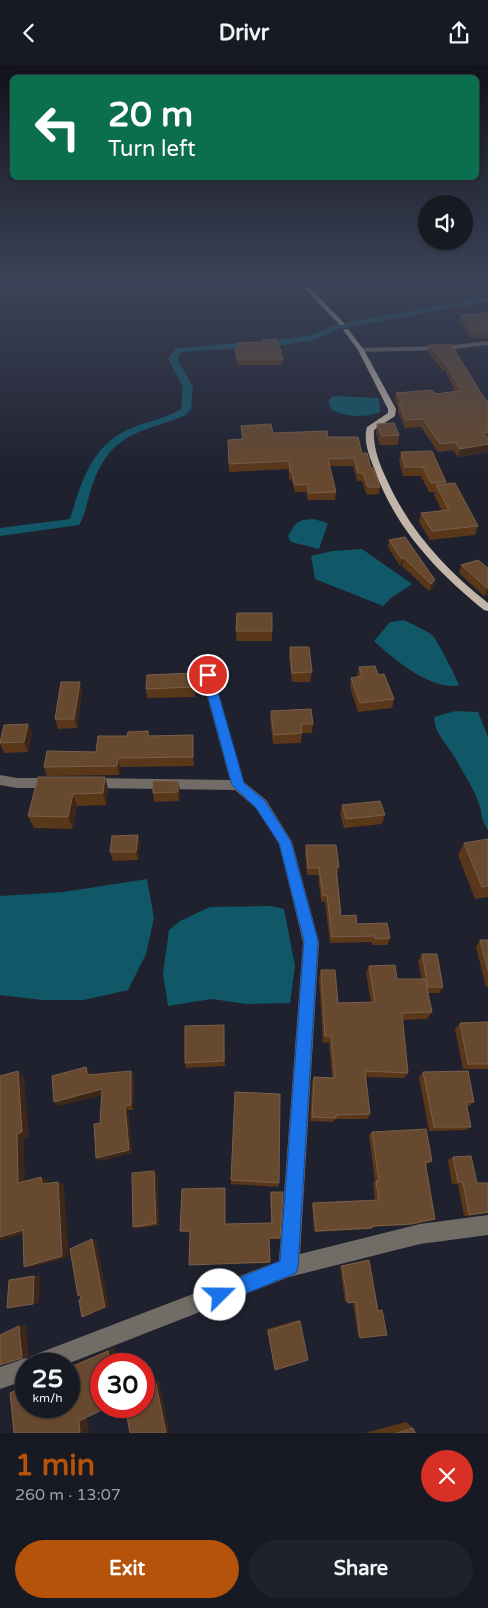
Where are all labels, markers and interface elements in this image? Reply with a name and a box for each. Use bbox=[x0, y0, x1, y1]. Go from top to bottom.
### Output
icon: back bbox=[15, 19, 43, 47]
icon: share bbox=[445, 19, 473, 47]
text: Drivr bbox=[219, 20, 269, 46]
text: 20 m bbox=[108, 94, 193, 136]
icon: left bbox=[25, 95, 90, 160]
text: Turn left bbox=[108, 136, 196, 162]
map controls bbox=[418, 195, 473, 250]
button: sound bbox=[418, 195, 473, 250]
pin bbox=[187, 654, 229, 696]
icon: arrive bbox=[194, 661, 222, 689]
position arrow bbox=[193, 1268, 245, 1320]
speed limit sign: 30 bbox=[90, 1353, 155, 1418]
text: 25 bbox=[32, 1364, 63, 1394]
text: km/h bbox=[32, 1391, 63, 1405]
text: 1 min bbox=[15, 1447, 95, 1484]
button: close bbox=[421, 1450, 473, 1502]
text: 260 m · 13:07 bbox=[15, 1485, 121, 1505]
button: Exit bbox=[15, 1540, 239, 1598]
button: Share bbox=[249, 1540, 473, 1598]

